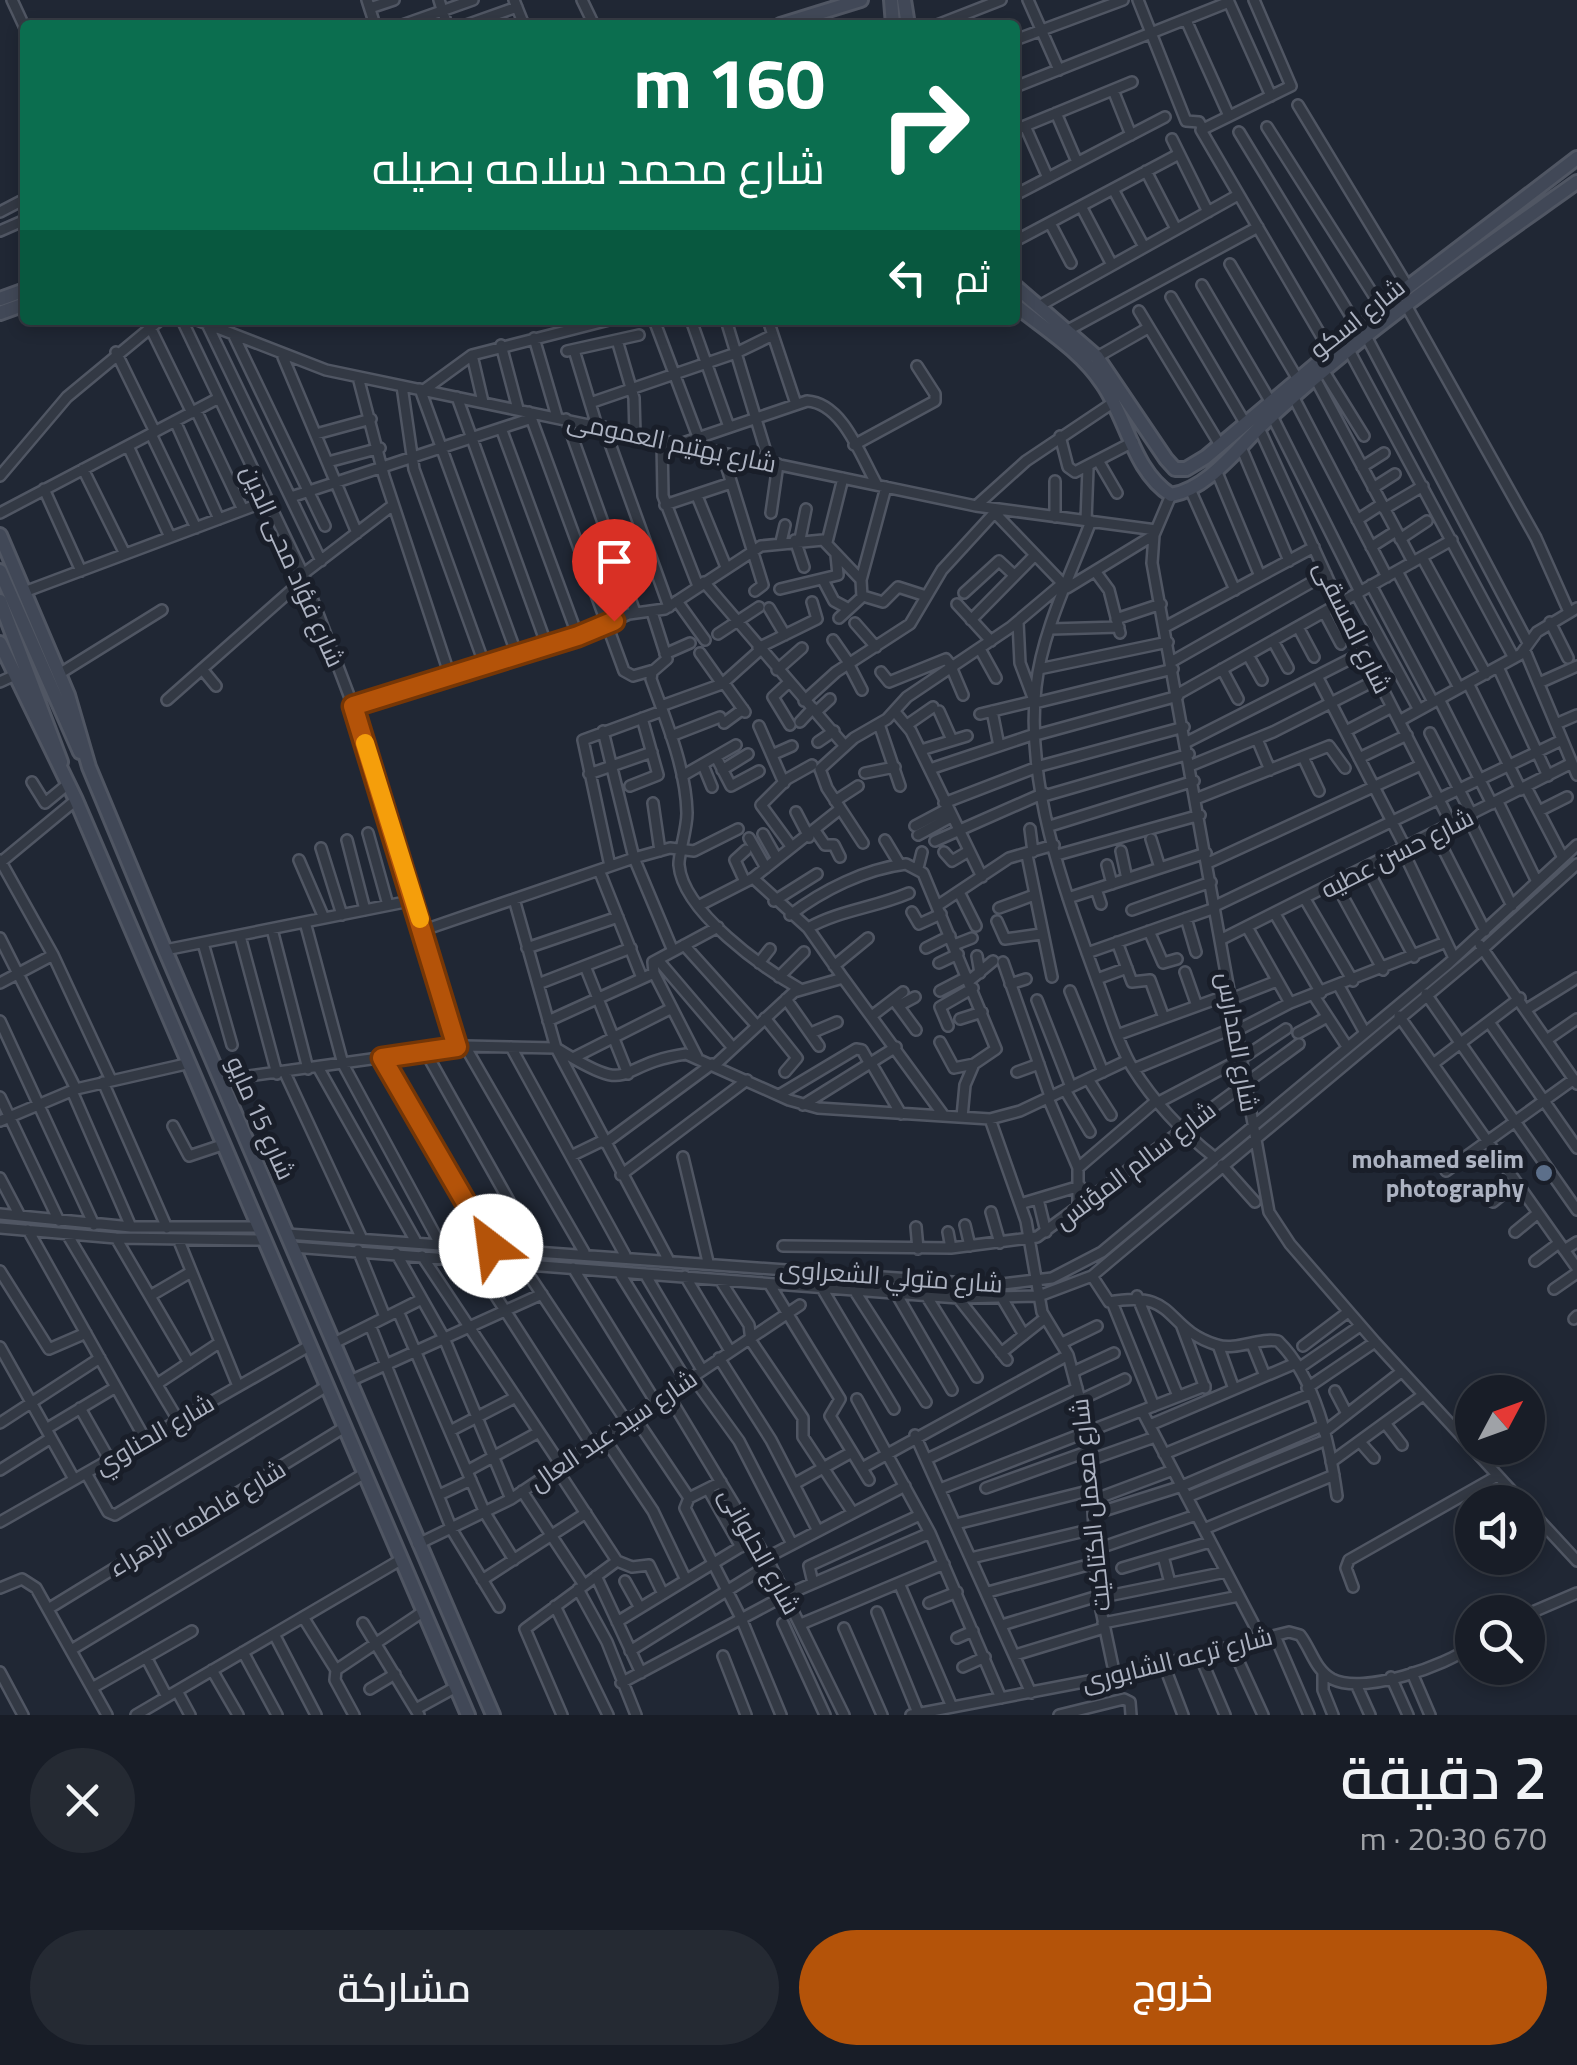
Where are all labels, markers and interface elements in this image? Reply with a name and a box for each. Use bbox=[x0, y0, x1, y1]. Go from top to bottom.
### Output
text: 160 m bbox=[633, 29, 825, 135]
icon: right bbox=[860, 60, 990, 190]
text: شارع محمد سلامه بصيله bbox=[372, 133, 825, 201]
text: ثم bbox=[955, 249, 990, 307]
icon: left bbox=[880, 250, 935, 305]
street label: شارع اسكو bbox=[1301, 268, 1413, 368]
street label: شارع بهتيم العمومى bbox=[564, 401, 780, 483]
street label: شارع فؤاد محى الدين bbox=[231, 459, 355, 673]
pin bbox=[572, 519, 657, 622]
icon: arrive bbox=[587, 534, 642, 589]
street label: شارع المسقى bbox=[1304, 554, 1402, 700]
street label: شارع حسن عطيه bbox=[1314, 798, 1480, 908]
street label: شارع المدارس bbox=[1207, 969, 1269, 1115]
street label: شارع 15 مايو bbox=[217, 1050, 305, 1186]
street label: شارع سالم المؤنس bbox=[1046, 1092, 1224, 1238]
place label: mohamed selim photography bbox=[1351, 1140, 1524, 1207]
marker: mohamed selim photography bbox=[1533, 1162, 1555, 1184]
position arrow bbox=[439, 1194, 543, 1298]
street label: شارع متولي الشعراوى bbox=[778, 1249, 1004, 1304]
street label: شارع سيد عبد العال bbox=[521, 1360, 705, 1500]
north arrow bbox=[1455, 1375, 1545, 1465]
map controls bbox=[1455, 1375, 1545, 1685]
street label: شارع الحناوي bbox=[87, 1384, 222, 1485]
street label: شارع معمل الكتاكيت bbox=[1060, 1397, 1120, 1613]
street label: شارع فاطمه الزهراء bbox=[101, 1450, 293, 1586]
street label: شارع الحلوانى bbox=[709, 1480, 811, 1622]
button: sound bbox=[1455, 1485, 1545, 1575]
button: search bbox=[1455, 1595, 1545, 1685]
street label: شارع ترعه الشابورى bbox=[1078, 1617, 1276, 1701]
text: 2 دقيقة bbox=[1340, 1731, 1547, 1822]
button: close bbox=[30, 1748, 135, 1853]
text: 670 m · 20:30 bbox=[1360, 1814, 1547, 1862]
button: مشاركة bbox=[30, 1930, 779, 2045]
button: خروج bbox=[799, 1930, 1547, 2045]

